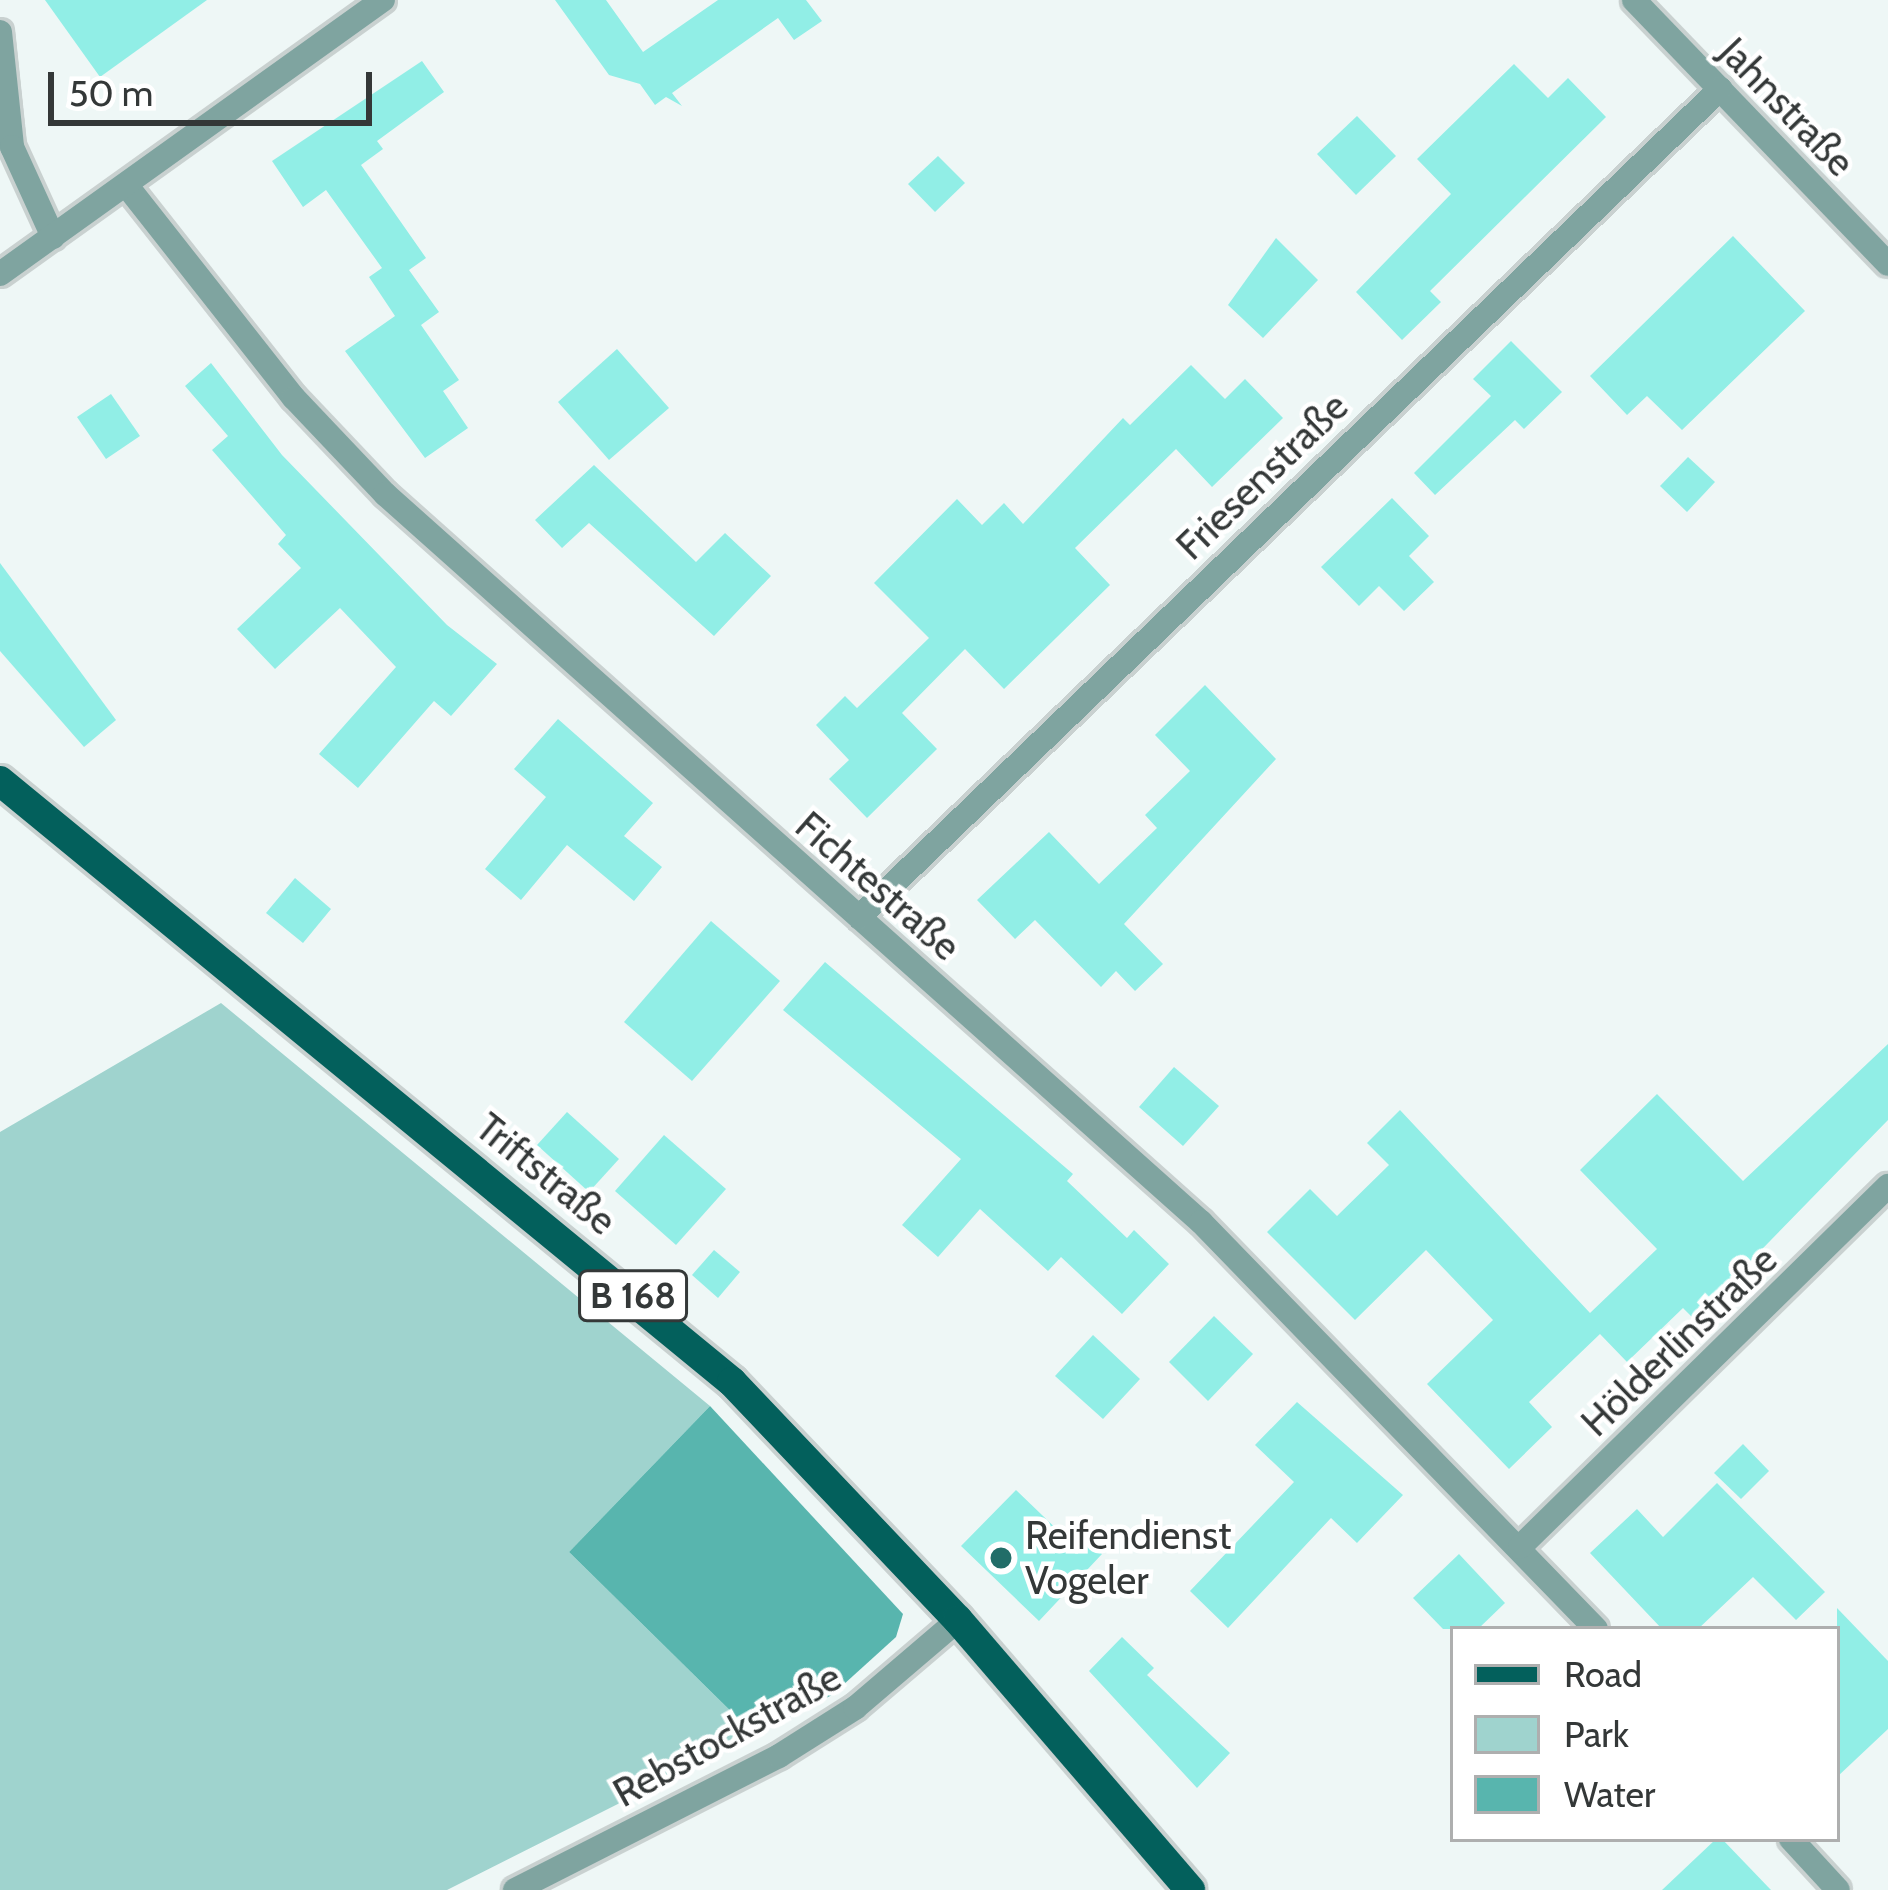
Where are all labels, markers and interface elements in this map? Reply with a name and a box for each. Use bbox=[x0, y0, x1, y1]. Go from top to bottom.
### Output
street label: Jahnstraße bbox=[1710, 28, 1864, 186]
scale bar bbox=[54, 48, 378, 122]
text: 50 m bbox=[69, 71, 153, 115]
street label: Friesenstraße bbox=[1167, 383, 1357, 569]
street label: Fichtestraße bbox=[786, 802, 970, 970]
street label: Triftstraße bbox=[467, 1103, 625, 1245]
street label: Hölderlinstraße bbox=[1572, 1236, 1786, 1446]
road number: B 168 bbox=[576, 1266, 690, 1326]
place label: Reifendienst Vogeler bbox=[1025, 1513, 1231, 1604]
marker: Reifendienst Vogeler bbox=[988, 1545, 1014, 1571]
legend bbox=[1450, 1626, 1840, 1842]
text: Road bbox=[1564, 1652, 1642, 1696]
street label: Rebstockstraße bbox=[605, 1653, 849, 1817]
text: Park bbox=[1564, 1712, 1629, 1756]
text: Water bbox=[1564, 1772, 1655, 1816]

